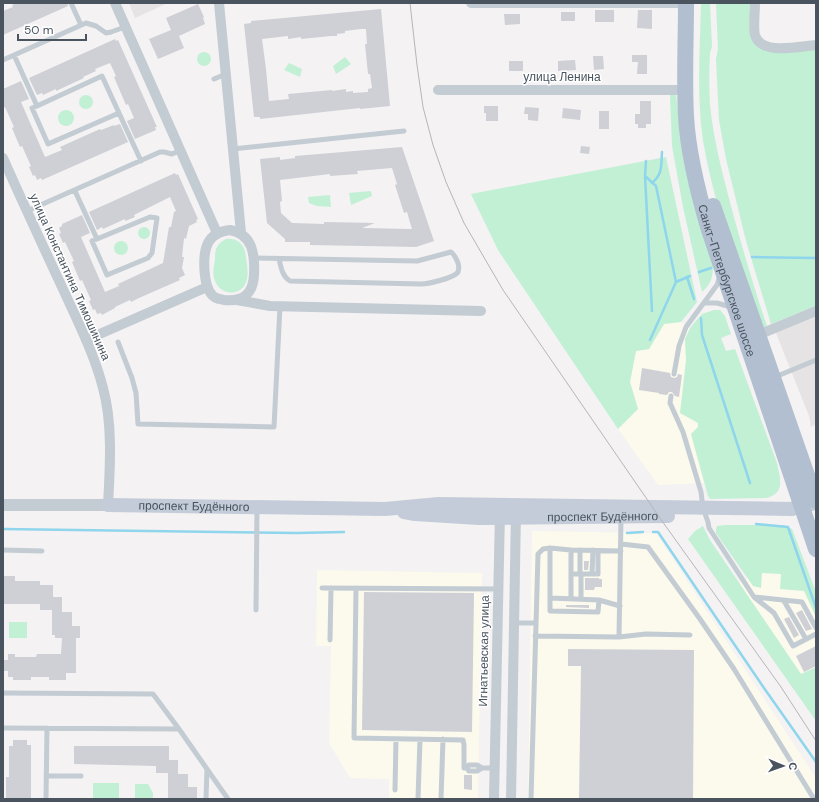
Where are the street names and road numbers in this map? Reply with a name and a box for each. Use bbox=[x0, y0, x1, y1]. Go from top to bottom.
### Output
street label: улица Ленина bbox=[523, 69, 601, 85]
street label: улица Константина Тимошинина bbox=[26, 191, 114, 363]
street label: Санкт-Петербургское шоссе bbox=[694, 203, 759, 359]
street label: проспект Будённого bbox=[138, 497, 250, 515]
street label: проспект Будённого bbox=[547, 508, 659, 525]
street label: Игнатьевская улица bbox=[475, 595, 493, 707]

